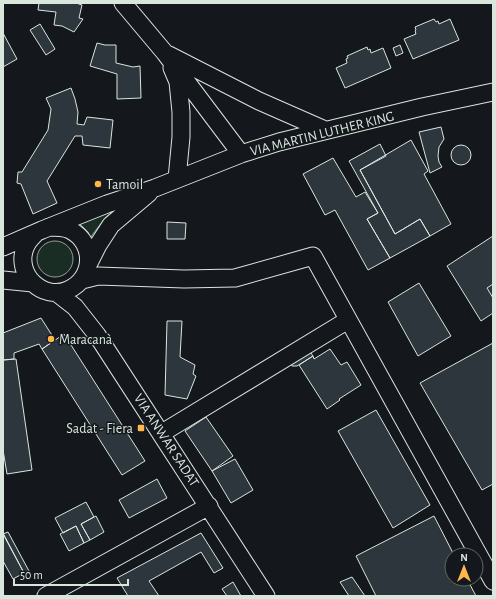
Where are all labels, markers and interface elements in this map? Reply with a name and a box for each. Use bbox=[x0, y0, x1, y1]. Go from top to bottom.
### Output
street label: VIA MARTIN LUTHER KING bbox=[249, 109, 396, 159]
place label: Tamoil bbox=[106, 178, 143, 192]
marker: Tamoil bbox=[93, 179, 103, 189]
place label: Maracanà bbox=[59, 333, 113, 347]
marker: Maracanà bbox=[46, 334, 56, 344]
street label: VIA ANWAR SADAT bbox=[131, 392, 201, 490]
place label: Sadat - Fiera bbox=[66, 422, 134, 436]
marker: Sadat - Fiera bbox=[136, 423, 146, 433]
north arrow bbox=[444, 547, 484, 587]
text: N bbox=[460, 552, 468, 563]
scale bar bbox=[14, 561, 128, 587]
text: 50 m bbox=[20, 569, 43, 581]

